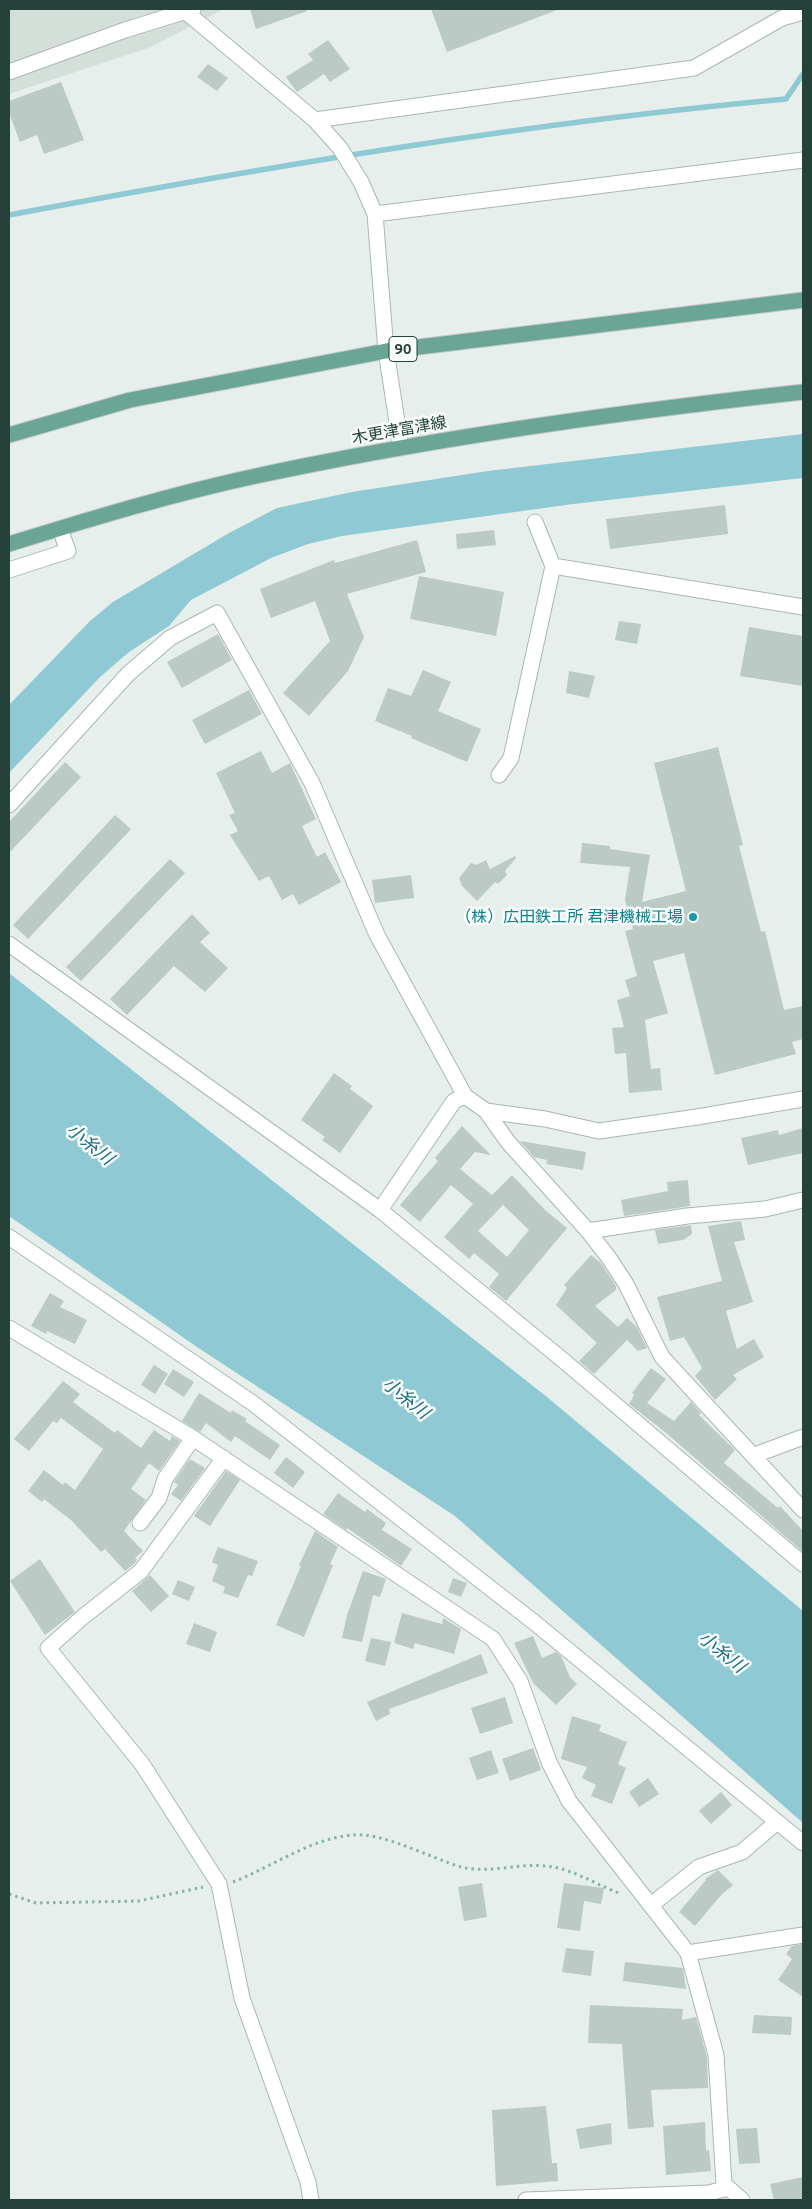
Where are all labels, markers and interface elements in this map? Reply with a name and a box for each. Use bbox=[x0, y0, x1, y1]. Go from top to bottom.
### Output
road number: 90 bbox=[389, 336, 417, 362]
street label: 木更津富津線 bbox=[350, 412, 448, 448]
place label: （株）広田鉄工所 君津機械工場 bbox=[455, 907, 683, 927]
marker: （株）広田鉄工所 君津機械工場 bbox=[687, 911, 699, 923]
water label: 小糸川 bbox=[62, 1119, 118, 1169]
water label: 小糸川 bbox=[378, 1373, 434, 1423]
water label: 小糸川 bbox=[694, 1627, 750, 1677]

